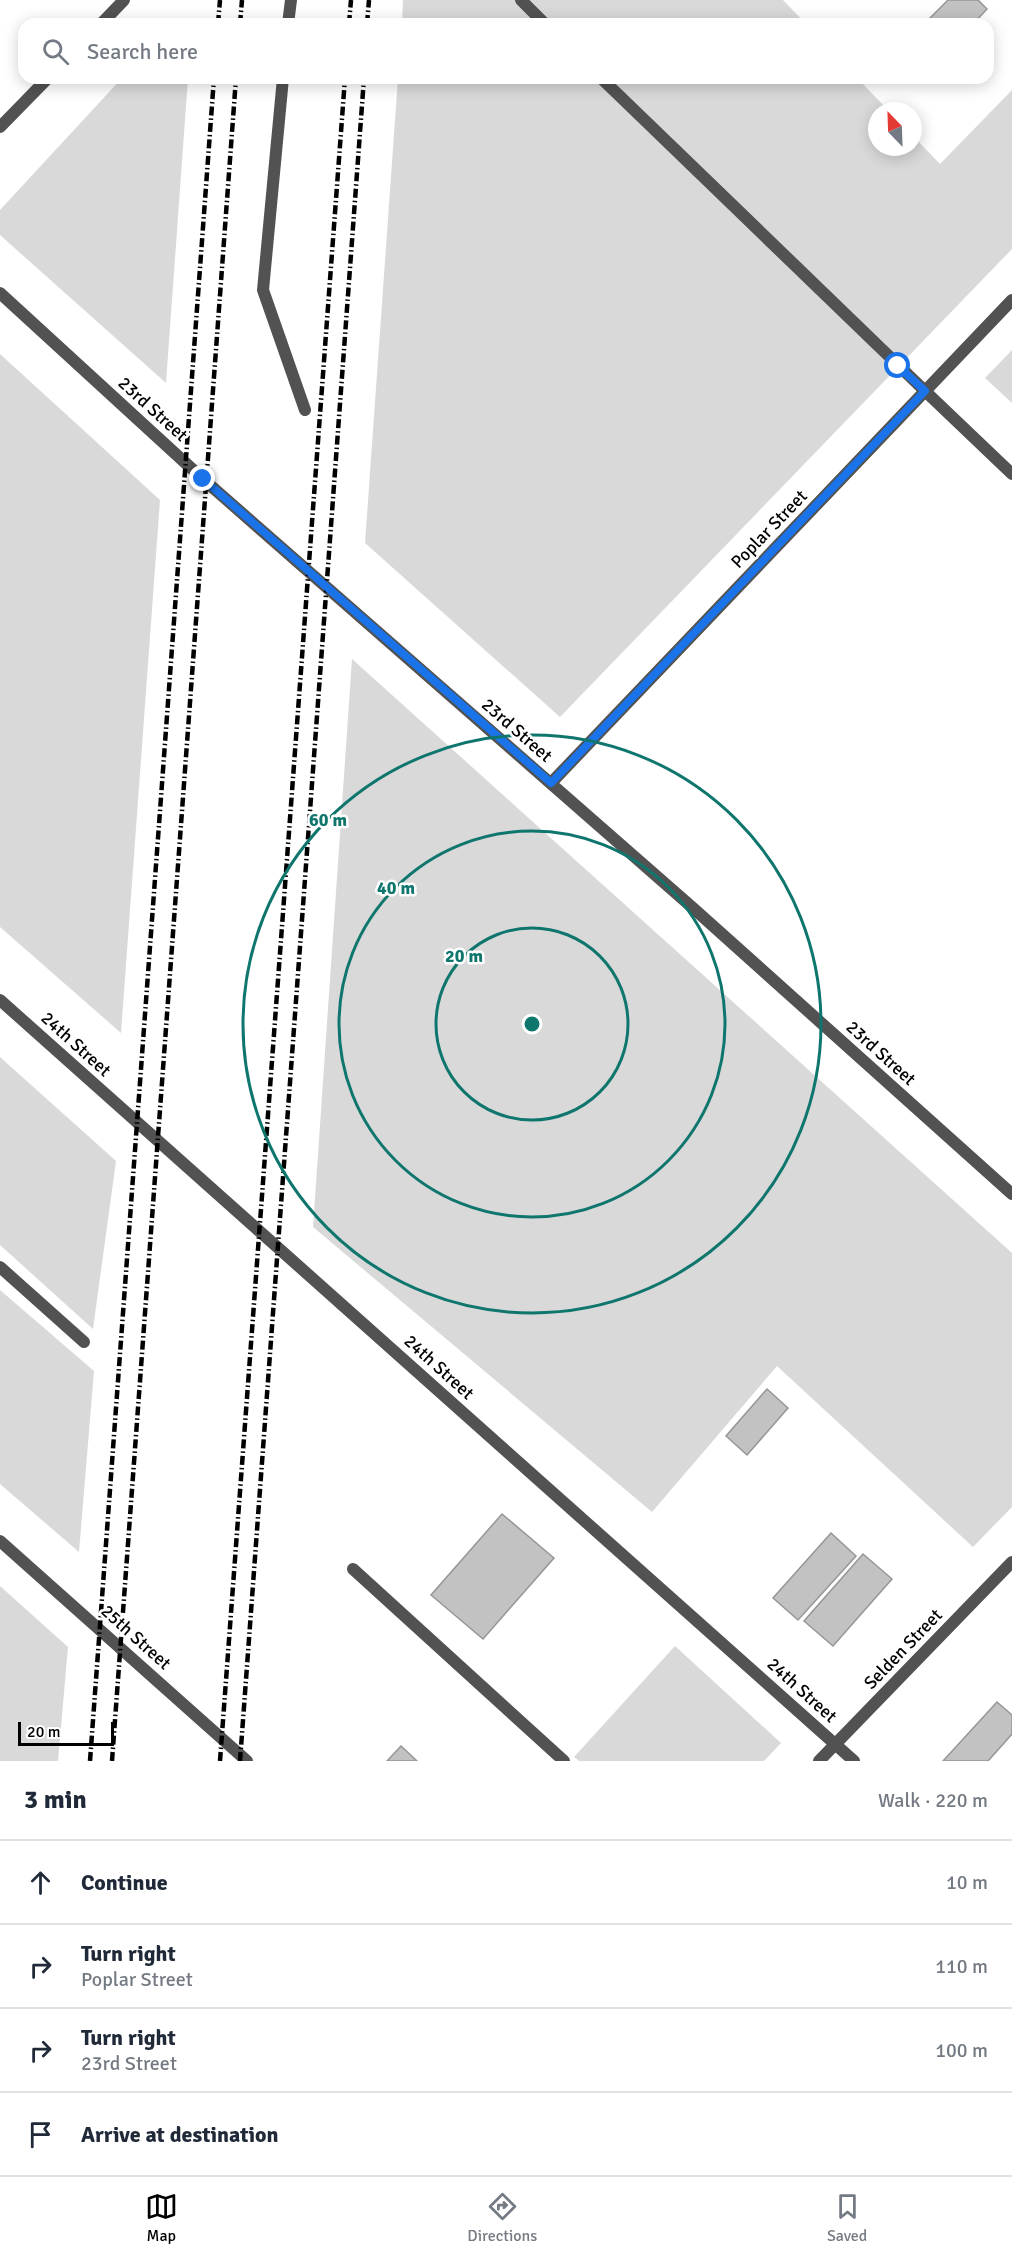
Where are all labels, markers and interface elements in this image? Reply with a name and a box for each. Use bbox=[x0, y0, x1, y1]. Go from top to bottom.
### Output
search box bbox=[18, 18, 994, 84]
icon: search bbox=[39, 35, 72, 68]
text: Search here bbox=[87, 38, 198, 65]
north arrow bbox=[868, 102, 922, 156]
route start bbox=[884, 352, 910, 378]
street label: 23rd Street bbox=[114, 372, 192, 446]
route end bbox=[189, 465, 215, 491]
street label: Poplar Street bbox=[726, 485, 812, 573]
street label: 23rd Street bbox=[477, 693, 557, 767]
text: 60 m bbox=[309, 809, 347, 831]
text: 40 m bbox=[377, 877, 415, 899]
text: 20 m bbox=[445, 945, 483, 967]
street label: 24th Street bbox=[37, 1007, 115, 1081]
centre of rings bbox=[522, 1014, 542, 1034]
street label: 23rd Street bbox=[842, 1016, 920, 1090]
street label: 24th Street bbox=[400, 1330, 478, 1404]
street label: 25th Street bbox=[97, 1600, 175, 1674]
street label: Selden Street bbox=[859, 1604, 947, 1694]
street label: 24th Street bbox=[763, 1653, 841, 1727]
scale bar bbox=[18, 1719, 114, 1746]
text: 20 m bbox=[27, 1722, 61, 1742]
text: 3 min bbox=[24, 1784, 87, 1816]
text: Walk · 220 m bbox=[878, 1788, 988, 1813]
icon: ahead bbox=[24, 1866, 57, 1899]
text: Continue bbox=[81, 1869, 168, 1896]
text: 10 m bbox=[946, 1870, 988, 1895]
text: Turn right bbox=[81, 1940, 176, 1967]
icon: right bbox=[24, 1950, 57, 1983]
text: 110 m bbox=[935, 1954, 988, 1979]
text: Poplar Street bbox=[81, 1967, 193, 1992]
text: Turn right bbox=[81, 2024, 176, 2051]
icon: right bbox=[24, 2034, 57, 2067]
text: 100 m bbox=[935, 2038, 988, 2063]
text: 23rd Street bbox=[81, 2051, 177, 2076]
icon: arrive bbox=[24, 2118, 57, 2151]
text: Arrive at destination bbox=[81, 2121, 278, 2148]
tab: Map bbox=[145, 2190, 178, 2246]
tab: Directions bbox=[467, 2190, 537, 2246]
tab: Saved bbox=[827, 2190, 867, 2246]

